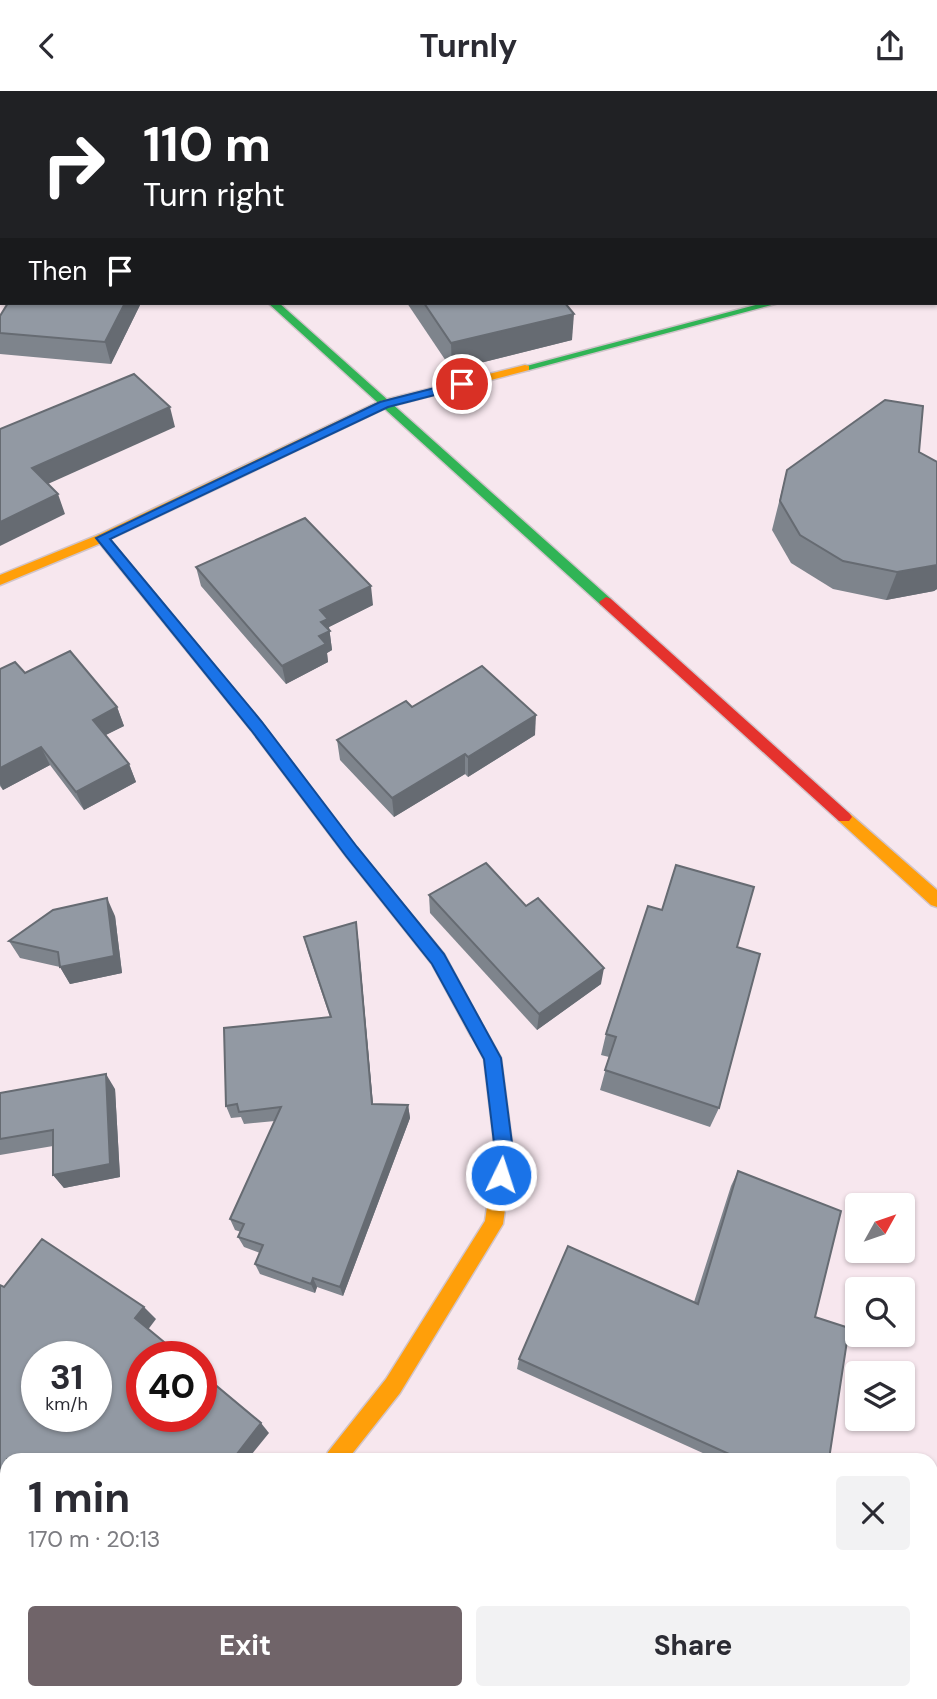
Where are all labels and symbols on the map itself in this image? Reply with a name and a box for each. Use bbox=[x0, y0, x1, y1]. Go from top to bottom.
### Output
pin bbox=[432, 354, 492, 414]
position arrow bbox=[464, 1138, 538, 1212]
north arrow bbox=[845, 1193, 915, 1263]
speed limit sign: 40 bbox=[126, 1341, 217, 1432]

